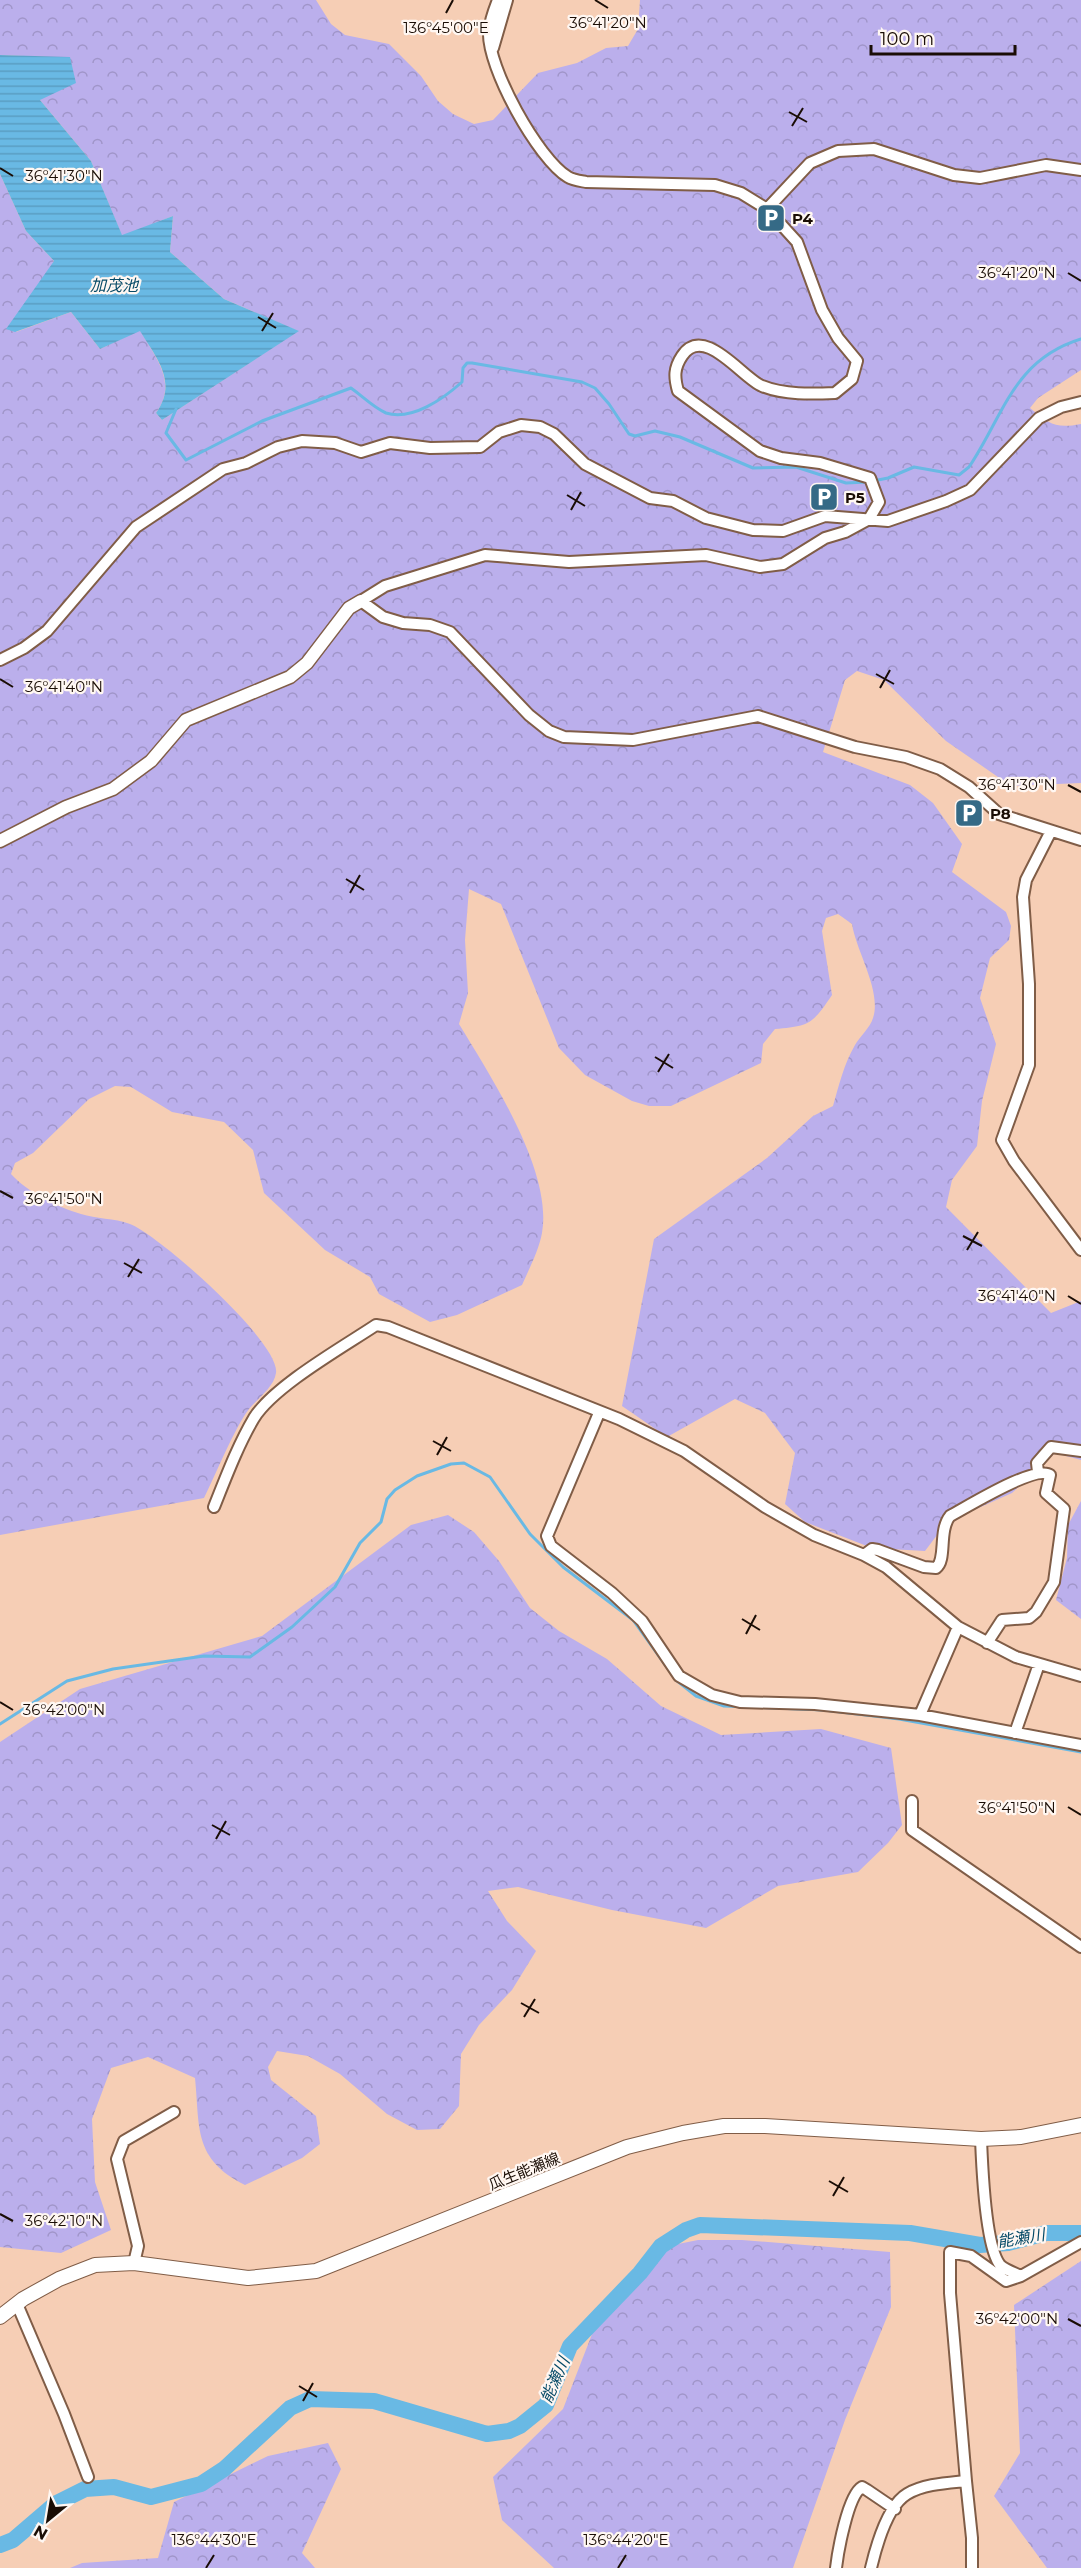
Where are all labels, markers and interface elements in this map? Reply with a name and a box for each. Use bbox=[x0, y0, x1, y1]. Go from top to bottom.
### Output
text: 36°41'20"N bbox=[569, 13, 647, 32]
text: 136°45'00"E bbox=[403, 18, 489, 37]
scale bar bbox=[871, 18, 1015, 56]
text: 100 m bbox=[880, 28, 934, 50]
text: 36°41'30"N bbox=[25, 166, 103, 185]
parking icon: P4 bbox=[755, 202, 787, 234]
place label: P4 bbox=[792, 209, 814, 228]
text: 36°41'20"N bbox=[978, 263, 1056, 282]
water label: 加茂池 bbox=[90, 276, 140, 295]
parking icon: P5 bbox=[808, 481, 840, 513]
place label: P5 bbox=[845, 488, 865, 507]
text: 36°41'40"N bbox=[25, 677, 103, 696]
text: 36°41'30"N bbox=[978, 775, 1056, 794]
parking icon: P8 bbox=[953, 797, 985, 829]
place label: P8 bbox=[990, 804, 1011, 823]
text: 36°41'50"N bbox=[25, 1189, 103, 1208]
text: 36°41'40"N bbox=[978, 1286, 1056, 1305]
text: 36°42'00"N bbox=[23, 1700, 105, 1719]
text: 36°41'50"N bbox=[978, 1798, 1056, 1817]
street label: 瓜生能瀬線 bbox=[486, 2148, 562, 2194]
text: 36°42'10"N bbox=[25, 2211, 103, 2230]
water label: 能瀬川 bbox=[996, 2225, 1048, 2251]
text: 36°42'00"N bbox=[976, 2309, 1058, 2328]
water label: 能瀬川 bbox=[537, 2352, 574, 2406]
north arrow bbox=[18, 2490, 78, 2550]
text: N bbox=[30, 2521, 51, 2544]
text: 136°44'30"E bbox=[171, 2530, 257, 2549]
text: 136°44'20"E bbox=[583, 2530, 669, 2549]

